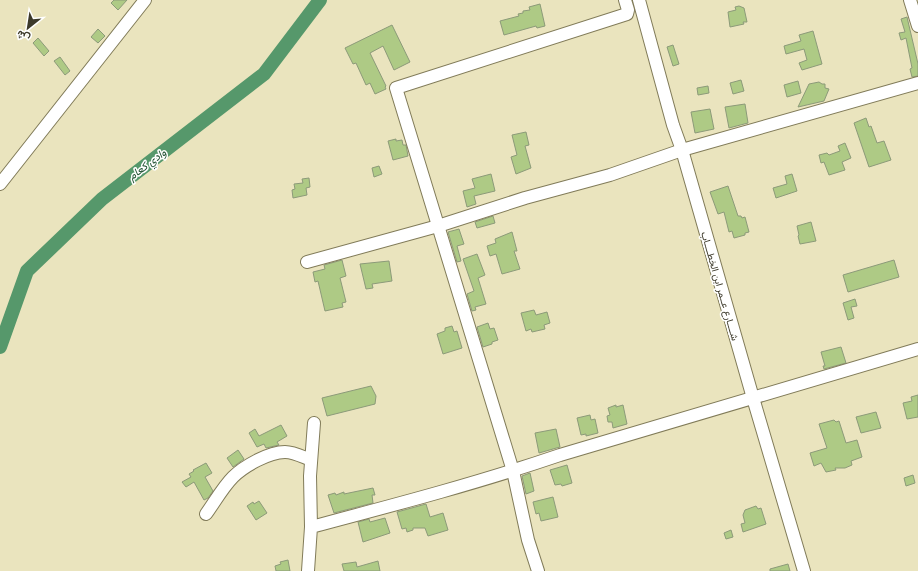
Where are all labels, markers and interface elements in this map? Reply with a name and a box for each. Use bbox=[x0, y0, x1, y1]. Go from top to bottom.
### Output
north arrow bbox=[8, 8, 48, 48]
text: ش bbox=[14, 27, 32, 46]
water label: وادي كعام bbox=[124, 145, 170, 185]
street label: شــــارع عــمر ابن الخطــــاب bbox=[698, 230, 742, 342]

